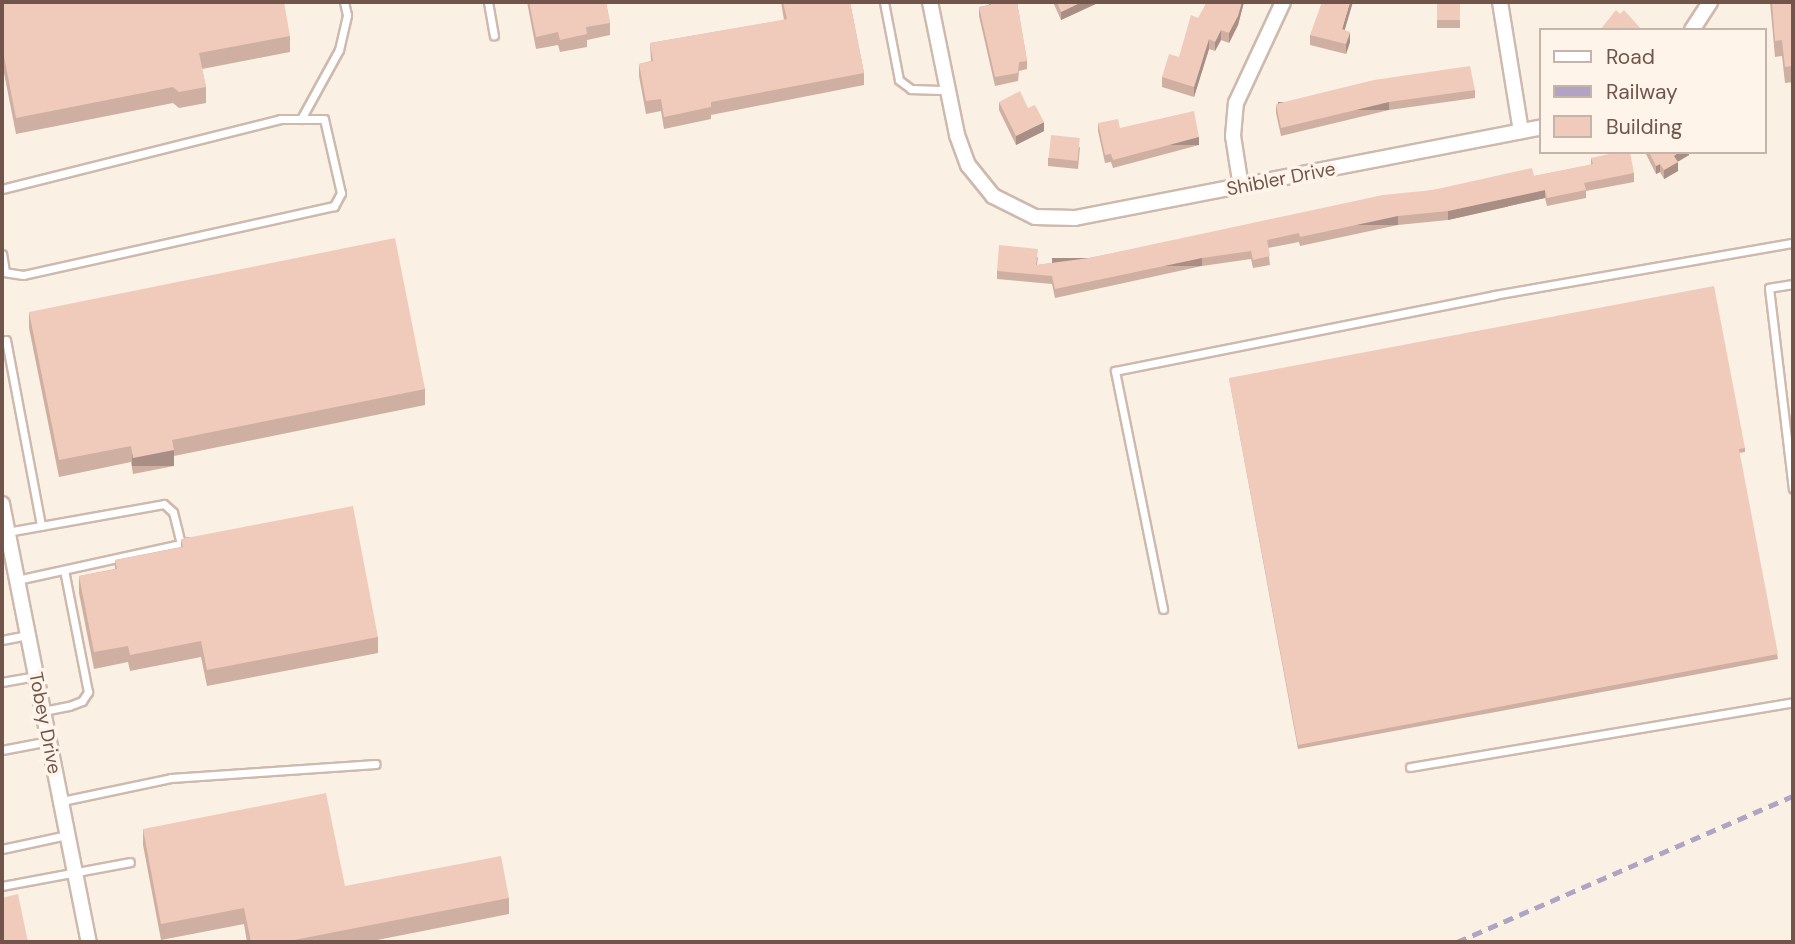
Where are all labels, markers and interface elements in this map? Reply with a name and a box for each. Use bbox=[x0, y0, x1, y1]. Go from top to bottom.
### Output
legend bbox=[1540, 28, 1767, 154]
text: Road bbox=[1606, 43, 1655, 71]
text: Railway bbox=[1606, 78, 1678, 106]
text: Building bbox=[1606, 113, 1682, 141]
street label: Shibler Drive bbox=[1225, 157, 1337, 201]
street label: Tobey Drive bbox=[24, 670, 66, 776]

